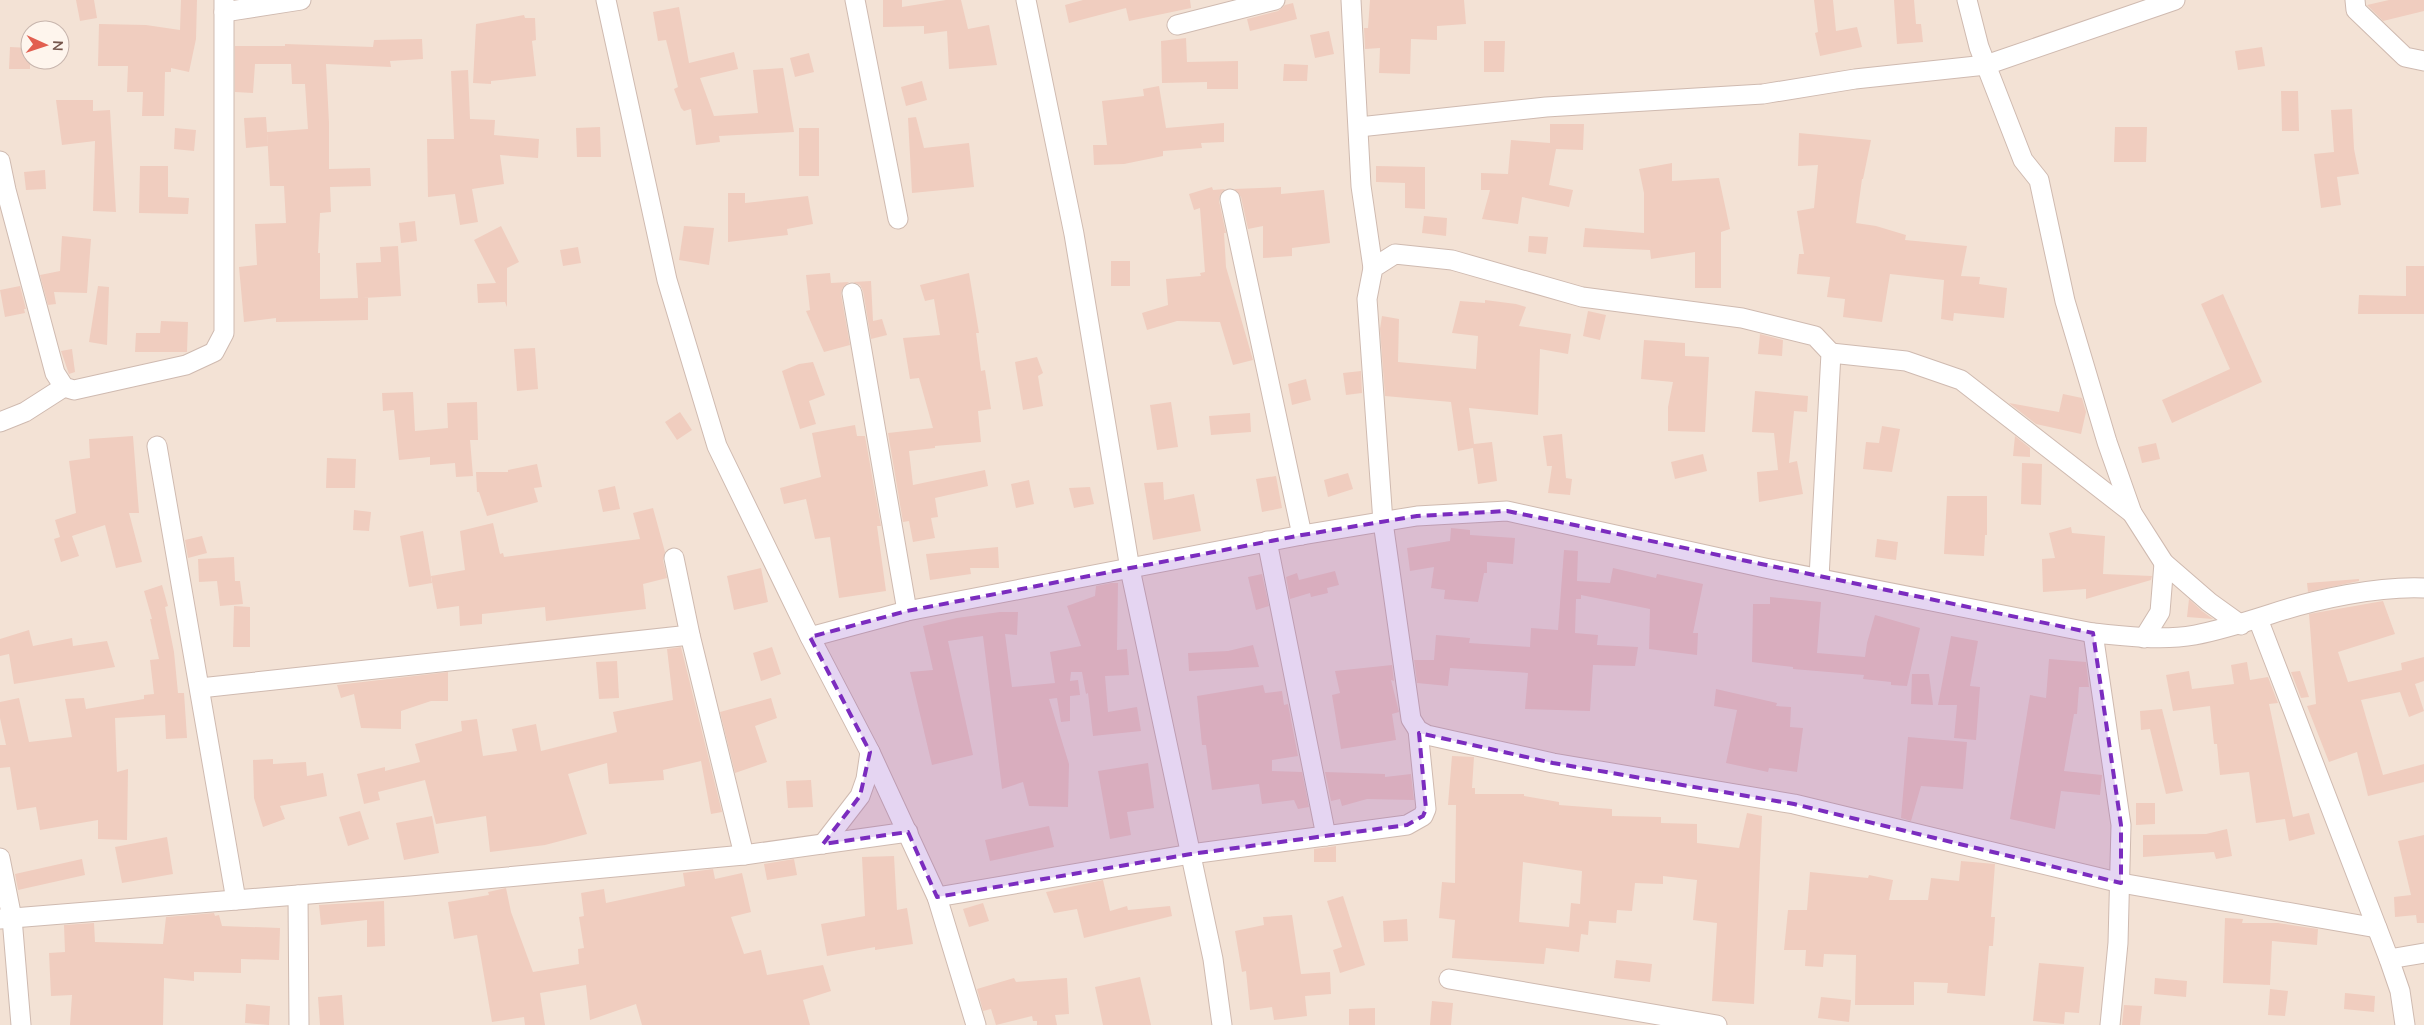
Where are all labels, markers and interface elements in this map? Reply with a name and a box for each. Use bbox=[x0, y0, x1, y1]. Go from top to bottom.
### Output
north arrow bbox=[20, 20, 70, 70]
text: N bbox=[49, 40, 67, 51]

